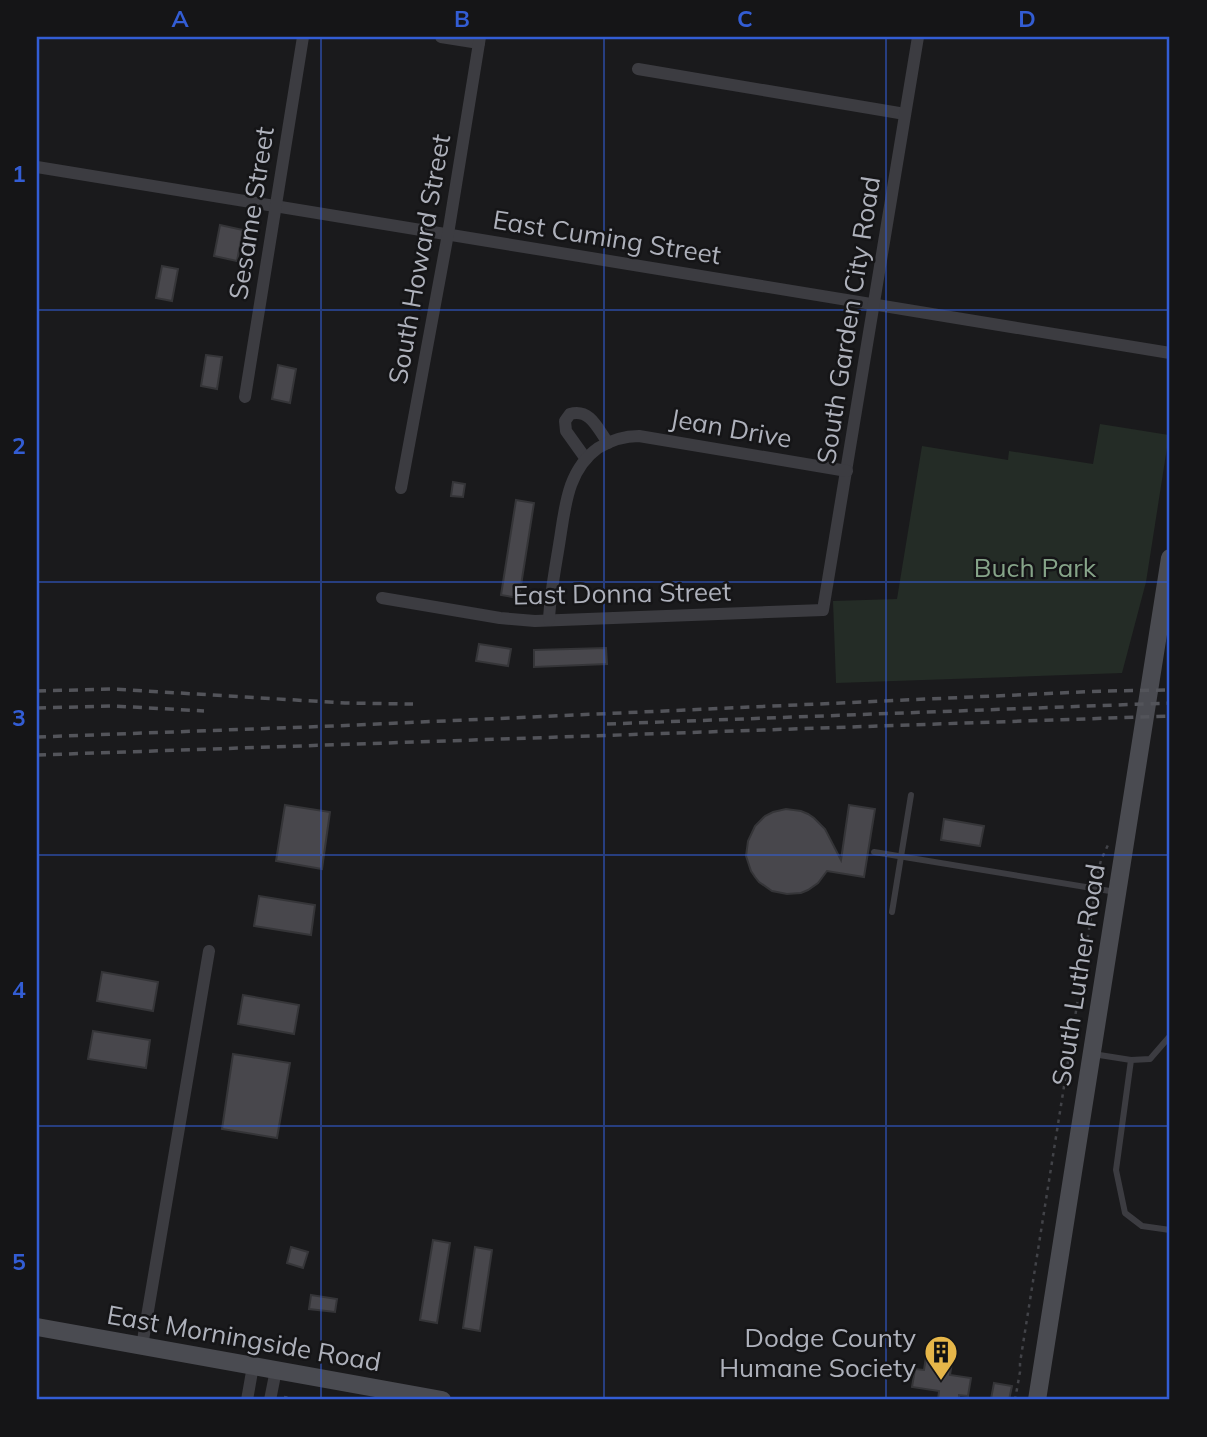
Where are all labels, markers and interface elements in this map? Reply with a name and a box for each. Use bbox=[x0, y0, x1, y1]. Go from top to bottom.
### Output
text: A bbox=[171, 4, 189, 33]
text: B bbox=[454, 4, 470, 33]
text: C bbox=[737, 4, 753, 33]
text: D bbox=[1018, 4, 1036, 33]
street label: Sesame Street bbox=[221, 124, 281, 302]
street label: South Howard Street bbox=[381, 131, 457, 387]
text: 1 bbox=[12, 159, 26, 188]
street label: South Garden City Road bbox=[809, 174, 887, 466]
street label: East Cuming Street bbox=[491, 203, 723, 271]
street label: Jean Drive bbox=[667, 401, 795, 455]
text: 2 bbox=[12, 431, 26, 460]
park label: Buch Park bbox=[974, 551, 1097, 584]
street label: East Donna Street bbox=[513, 575, 731, 611]
text: 3 bbox=[12, 703, 26, 732]
street label: South Luther Road bbox=[1044, 862, 1112, 1088]
text: 4 bbox=[12, 975, 26, 1004]
text: 5 bbox=[12, 1247, 26, 1276]
street label: East Morningside Road bbox=[104, 1298, 384, 1378]
place label: Dodge County Humane Society bbox=[719, 1321, 916, 1384]
building icon: Dodge County Humane Society bbox=[922, 1333, 960, 1382]

